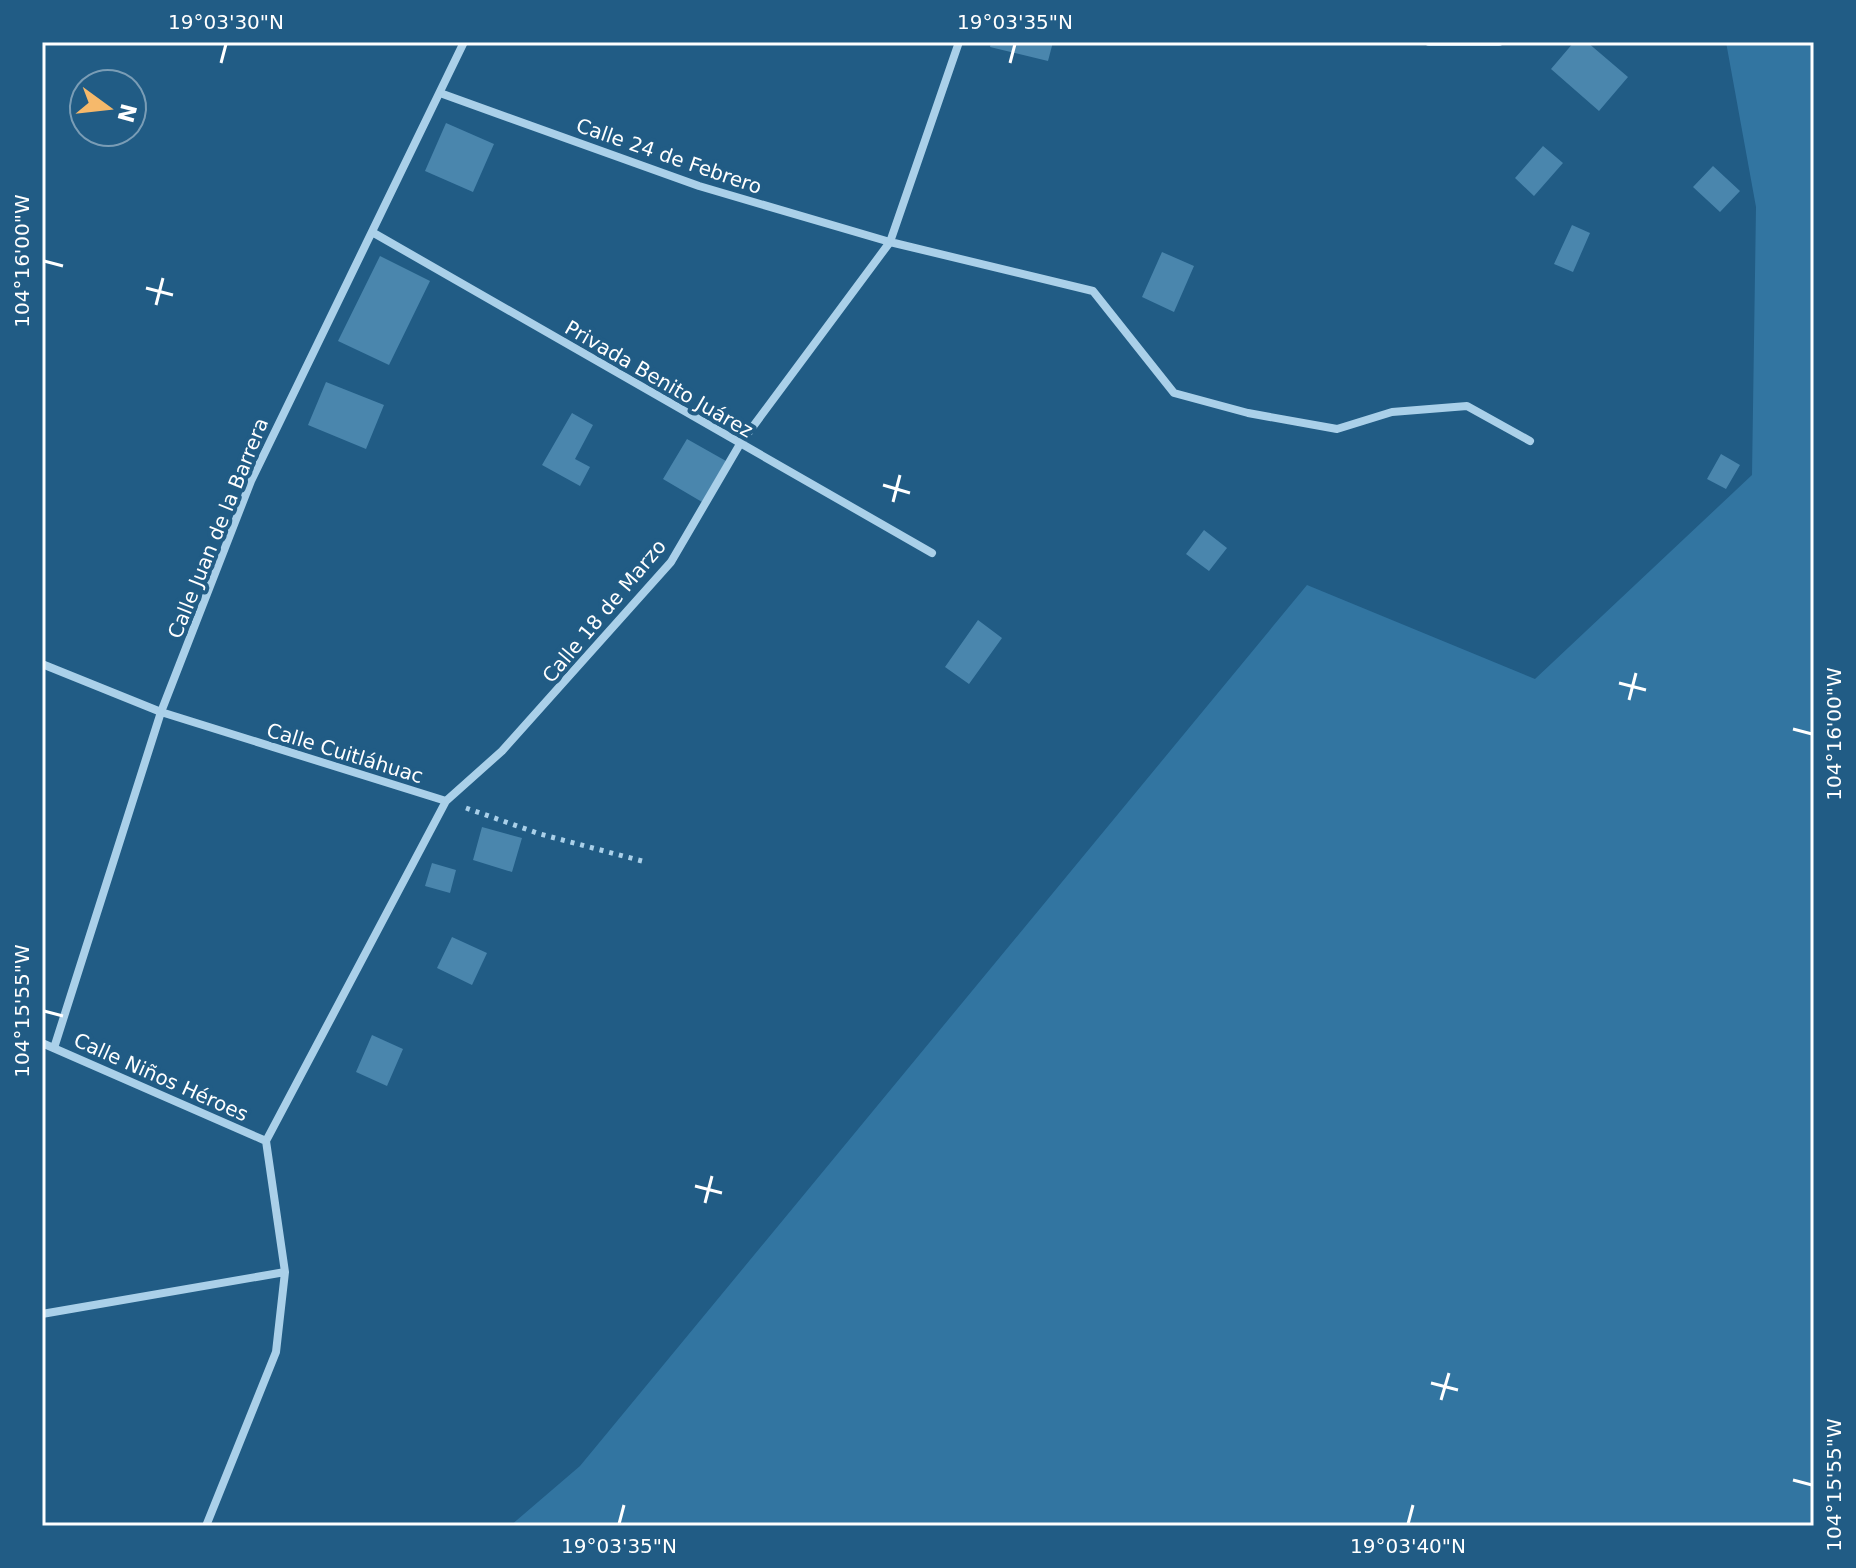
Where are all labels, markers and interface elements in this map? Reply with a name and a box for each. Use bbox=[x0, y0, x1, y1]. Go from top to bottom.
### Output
text: 19°03'30"N bbox=[168, 10, 284, 34]
text: 19°03'35"N bbox=[957, 10, 1073, 34]
north arrow bbox=[68, 68, 148, 148]
text: N bbox=[112, 101, 141, 125]
street label: Calle 24 de Febrero bbox=[573, 113, 765, 199]
text: 104°16'00"W bbox=[10, 194, 34, 328]
street label: Privada Benito Juárez bbox=[561, 315, 757, 443]
street label: Calle Juan de la Barrera bbox=[163, 414, 273, 642]
street label: Calle 18 de Marzo bbox=[537, 534, 671, 688]
text: 104°16'00"W bbox=[1822, 667, 1846, 801]
street label: Calle Cuitláhuac bbox=[264, 718, 426, 788]
text: 104°15'55"W bbox=[10, 944, 34, 1078]
street label: Calle Niños Héroes bbox=[70, 1028, 252, 1126]
text: 104°15'55"W bbox=[1822, 1418, 1846, 1552]
text: 19°03'35"N bbox=[561, 1534, 677, 1558]
text: 19°03'40"N bbox=[1350, 1534, 1466, 1558]

